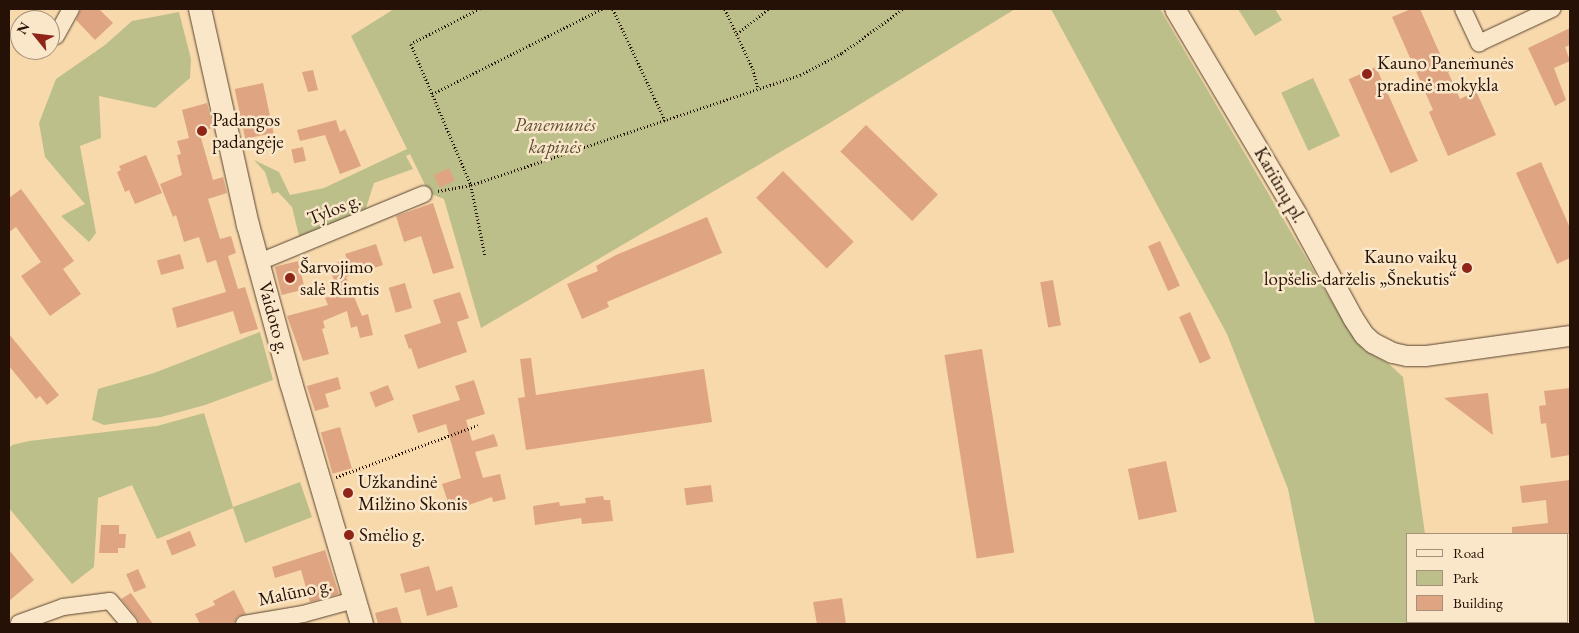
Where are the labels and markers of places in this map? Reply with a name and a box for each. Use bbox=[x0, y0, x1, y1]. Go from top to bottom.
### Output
place label: Kauno Panemunės pradinė mokykla bbox=[1377, 52, 1514, 96]
marker: Kauno Panemunės pradinė mokykla bbox=[1361, 68, 1373, 80]
place label: Padangos padangėje bbox=[212, 109, 284, 153]
marker: Padangos padangėje bbox=[196, 125, 208, 137]
place label: Kauno vaikų lopšelis-darželis „Šnekutis“ bbox=[1264, 246, 1457, 290]
place label: Šarvojimo salė Rimtis bbox=[300, 256, 379, 300]
marker: Kauno vaikų lopšelis-darželis „Šnekutis“ bbox=[1461, 262, 1473, 274]
marker: Šarvojimo salė Rimtis bbox=[284, 272, 296, 284]
place label: Užkandinė Milžino Skonis bbox=[358, 471, 467, 515]
marker: Užkandinė Milžino Skonis bbox=[342, 487, 354, 499]
place label: Smėlio g. bbox=[359, 524, 425, 546]
marker: Smėlio g. bbox=[343, 529, 355, 541]

